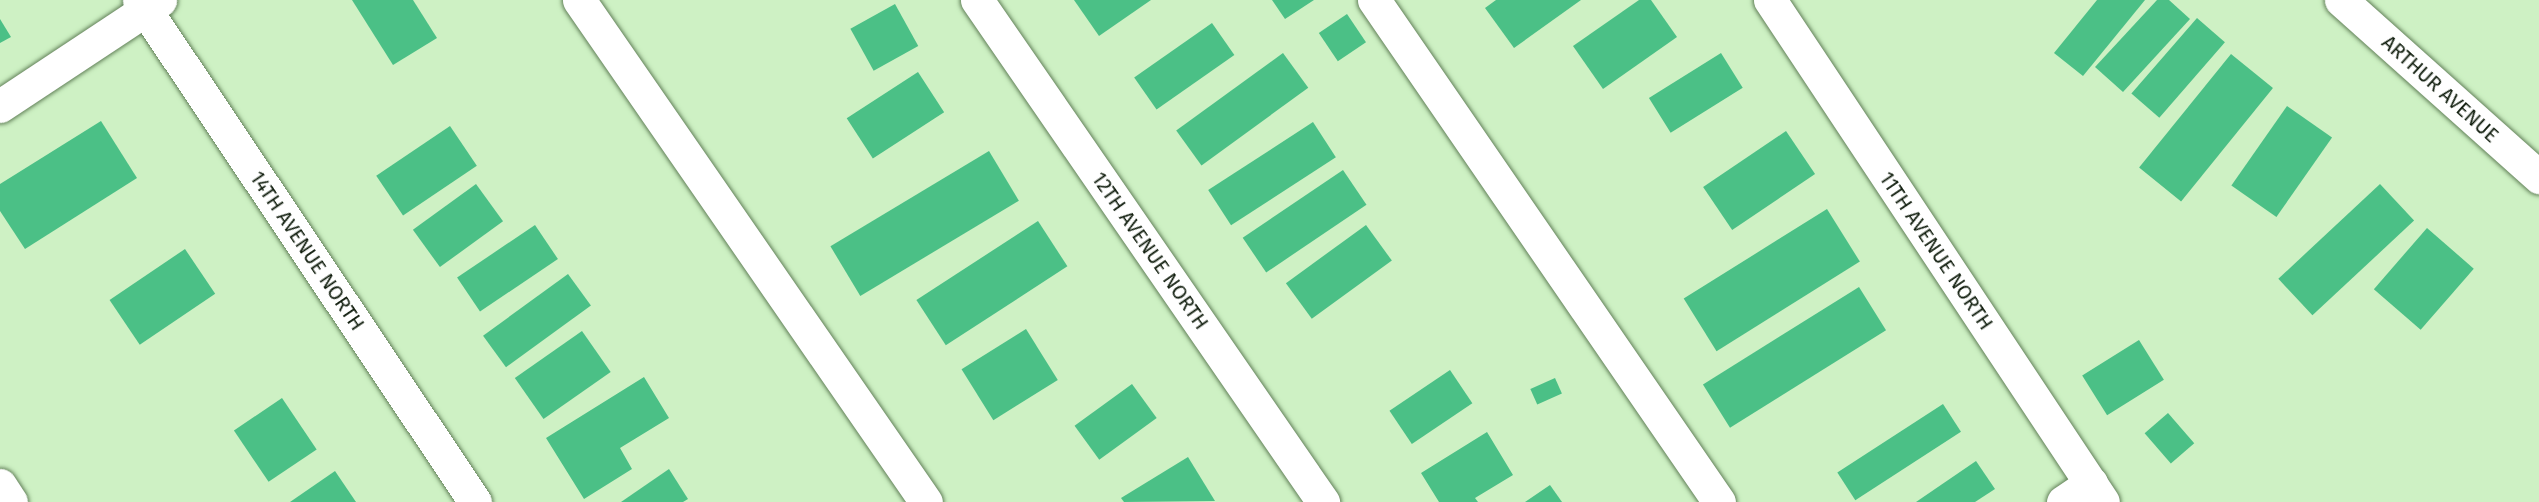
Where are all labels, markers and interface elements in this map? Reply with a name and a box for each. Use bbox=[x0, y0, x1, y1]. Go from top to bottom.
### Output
street label: ARTHUR AVENUE bbox=[2377, 30, 2503, 148]
street label: 14TH AVENUE NORTH bbox=[245, 167, 369, 335]
street label: 11TH AVENUE NORTH bbox=[1874, 167, 1998, 335]
street label: 12TH AVENUE NORTH bbox=[1087, 168, 1213, 334]

